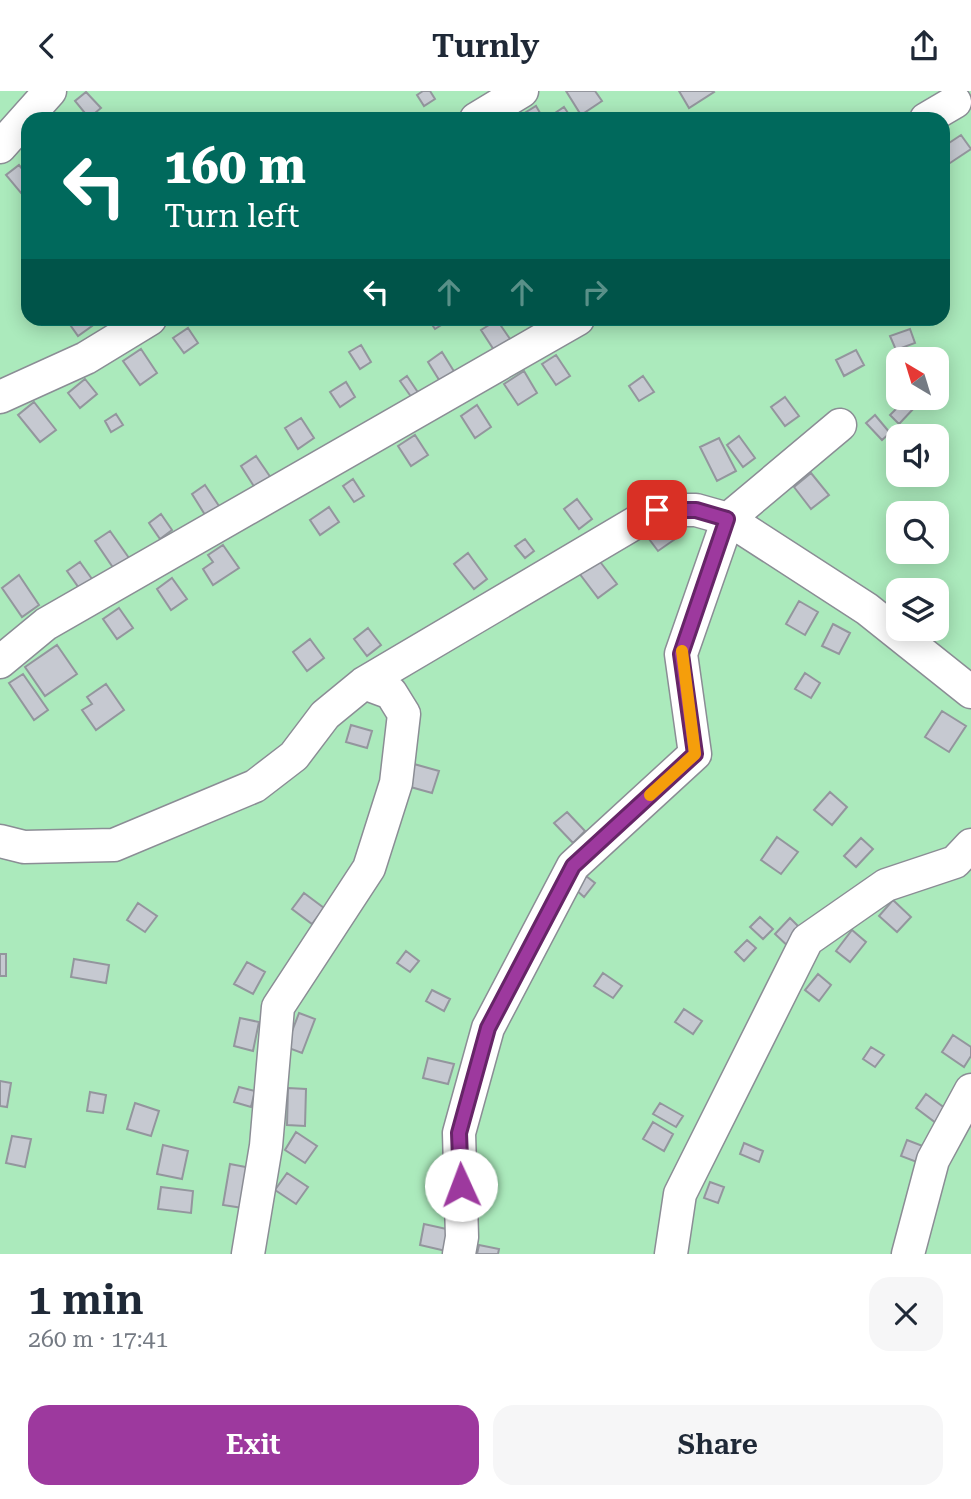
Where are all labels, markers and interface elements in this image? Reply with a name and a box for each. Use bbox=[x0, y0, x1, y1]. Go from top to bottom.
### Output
icon: back bbox=[28, 27, 66, 65]
text: Turnly bbox=[432, 27, 539, 65]
icon: share bbox=[905, 27, 943, 65]
text: 160 m bbox=[164, 138, 306, 195]
icon: left bbox=[49, 140, 140, 231]
text: Turn left bbox=[164, 197, 299, 235]
icon: left bbox=[357, 273, 395, 311]
icon: ahead bbox=[430, 273, 468, 311]
icon: ahead bbox=[503, 273, 541, 311]
icon: right bbox=[576, 273, 614, 311]
north arrow bbox=[886, 347, 948, 409]
map controls bbox=[886, 347, 949, 641]
button: sound bbox=[886, 424, 949, 487]
pin bbox=[627, 480, 687, 540]
icon: arrive bbox=[638, 491, 676, 529]
button: search bbox=[886, 501, 949, 564]
button: layers bbox=[886, 578, 949, 641]
position arrow bbox=[424, 1148, 498, 1222]
text: 1 min bbox=[28, 1275, 144, 1324]
button: close bbox=[869, 1277, 943, 1351]
text: 260 m · 17:41 bbox=[28, 1326, 168, 1353]
button: Exit bbox=[28, 1405, 479, 1485]
button: Share bbox=[493, 1405, 943, 1485]

